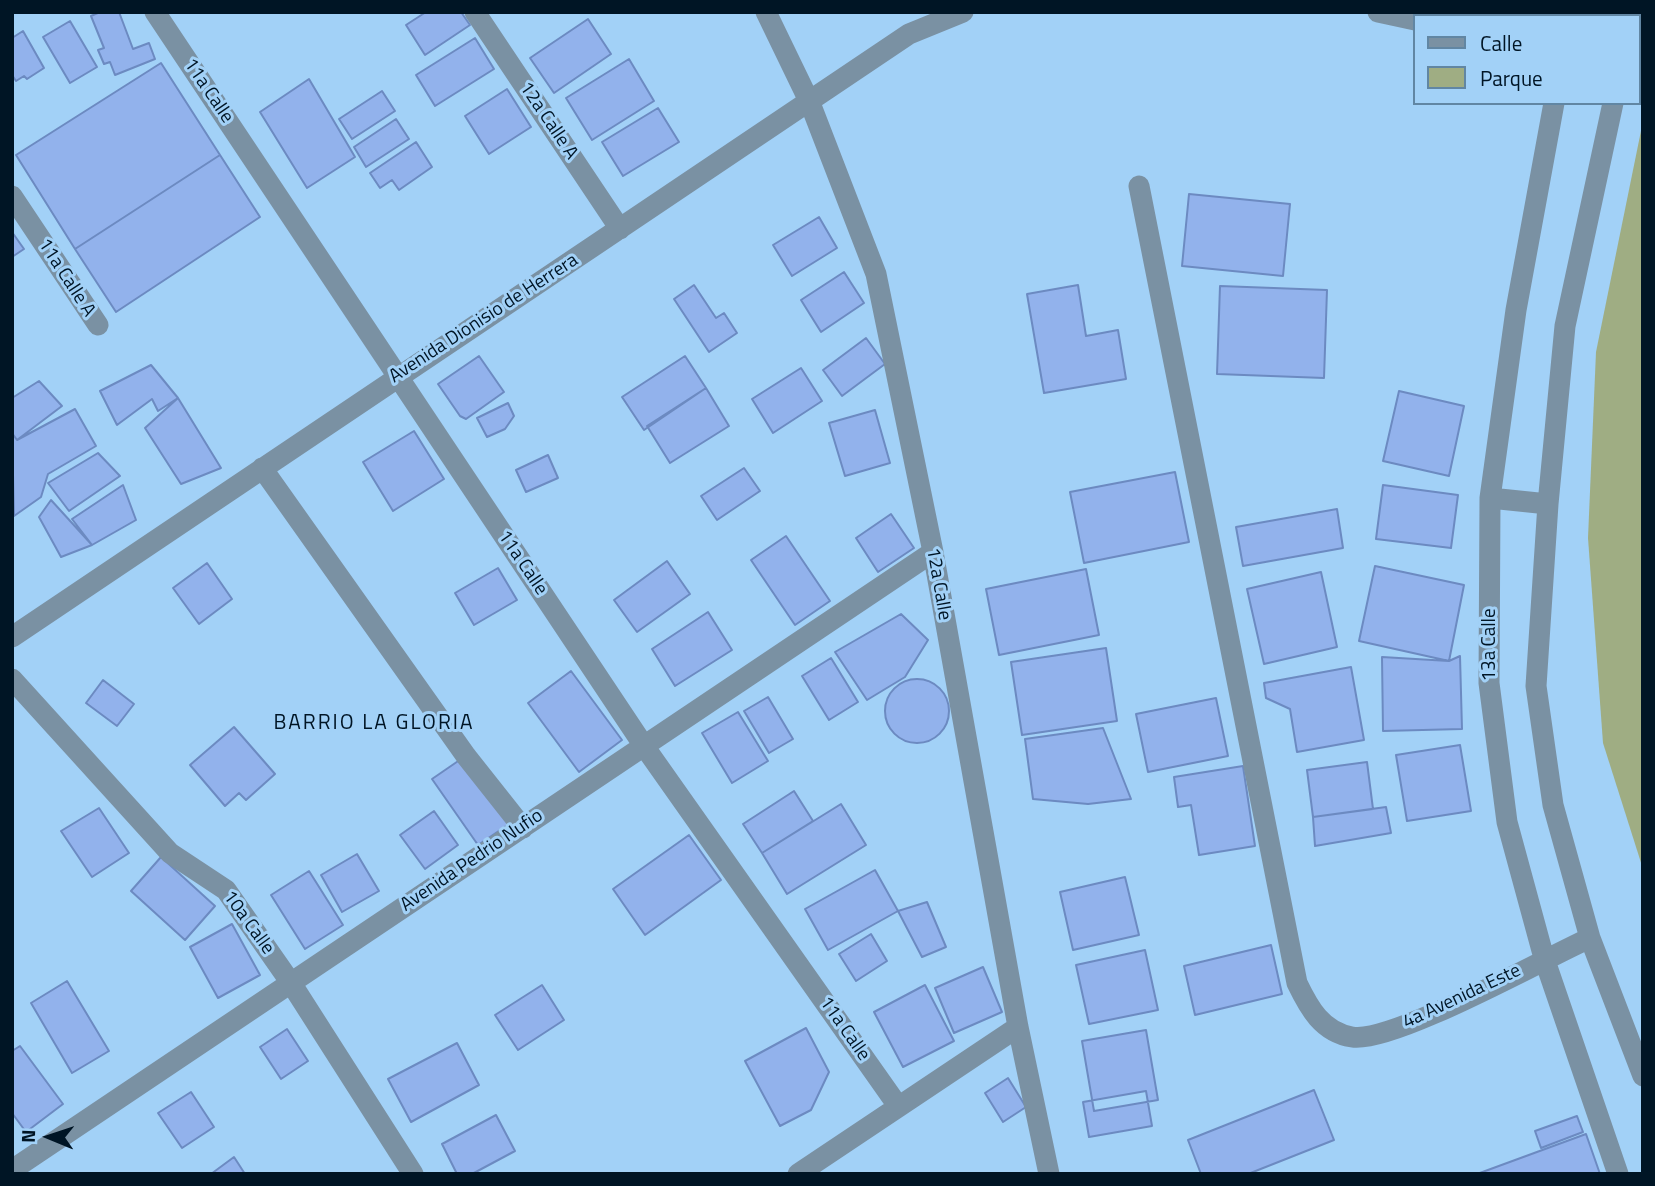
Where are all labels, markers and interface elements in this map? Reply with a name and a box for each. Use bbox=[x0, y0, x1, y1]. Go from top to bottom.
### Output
legend bbox=[1414, 14, 1641, 105]
text: Calle bbox=[1480, 27, 1522, 59]
street label: 11a Calle bbox=[178, 54, 238, 128]
text: Parque bbox=[1480, 62, 1543, 94]
street label: 12a Calle A bbox=[514, 78, 582, 164]
street label: 11a Calle A bbox=[32, 235, 100, 321]
street label: Avenida Dionisio de Herrera bbox=[385, 249, 583, 389]
street label: 11a Calle bbox=[492, 526, 552, 600]
street label: 12a Calle bbox=[920, 546, 956, 622]
street label: 13a Calle bbox=[1479, 608, 1501, 682]
district label: BARRIO LA GLORIA bbox=[275, 711, 473, 737]
street label: Avenida Pedrio Nufio bbox=[396, 805, 548, 917]
street label: 10a Calle bbox=[217, 887, 279, 959]
street label: 4a Avenida Este bbox=[1399, 960, 1525, 1034]
street label: 11a Calle bbox=[814, 992, 874, 1066]
north arrow bbox=[14, 1102, 84, 1172]
text: N bbox=[13, 1129, 42, 1143]

